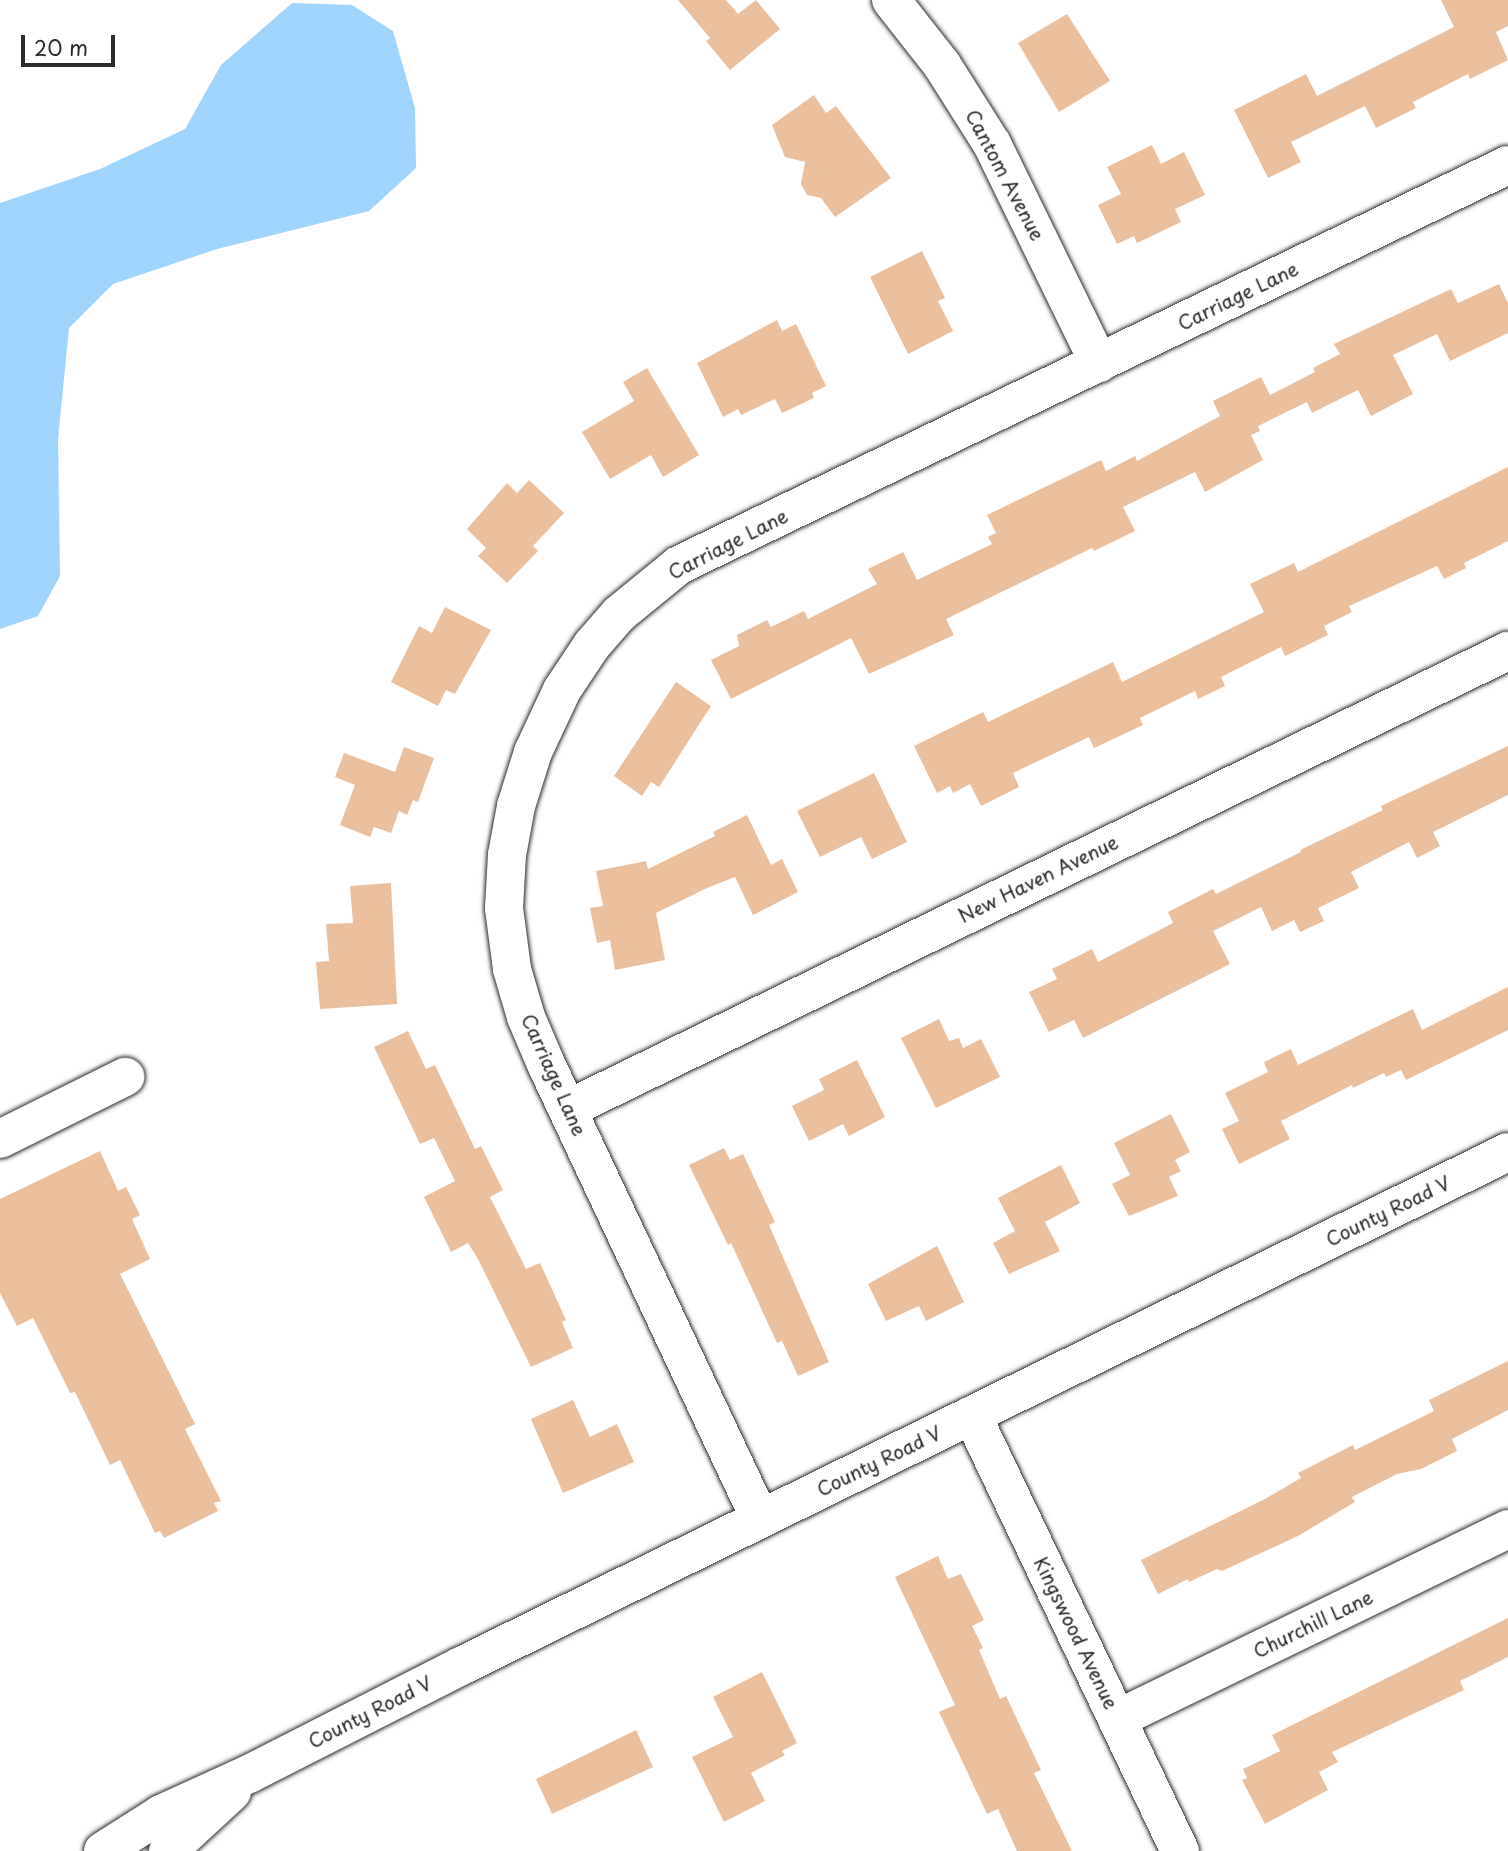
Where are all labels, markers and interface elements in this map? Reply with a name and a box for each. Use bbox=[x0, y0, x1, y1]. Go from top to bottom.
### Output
scale bar bbox=[24, 21, 119, 65]
text: 20 m bbox=[34, 31, 88, 63]
street label: Cantom Avenue bbox=[961, 106, 1049, 244]
street label: Carriage Lane bbox=[1175, 257, 1301, 335]
street label: Carriage Lane bbox=[665, 504, 791, 584]
street label: New Haven Avenue bbox=[955, 831, 1121, 927]
street label: Carriage Lane bbox=[517, 1011, 591, 1139]
street label: County Road V bbox=[1321, 1171, 1455, 1251]
street label: County Road V bbox=[812, 1421, 946, 1501]
street label: Kingswood Avenue bbox=[1029, 1553, 1123, 1713]
street label: Churchill Lane bbox=[1249, 1585, 1377, 1663]
street label: County Road V bbox=[304, 1671, 436, 1753]

